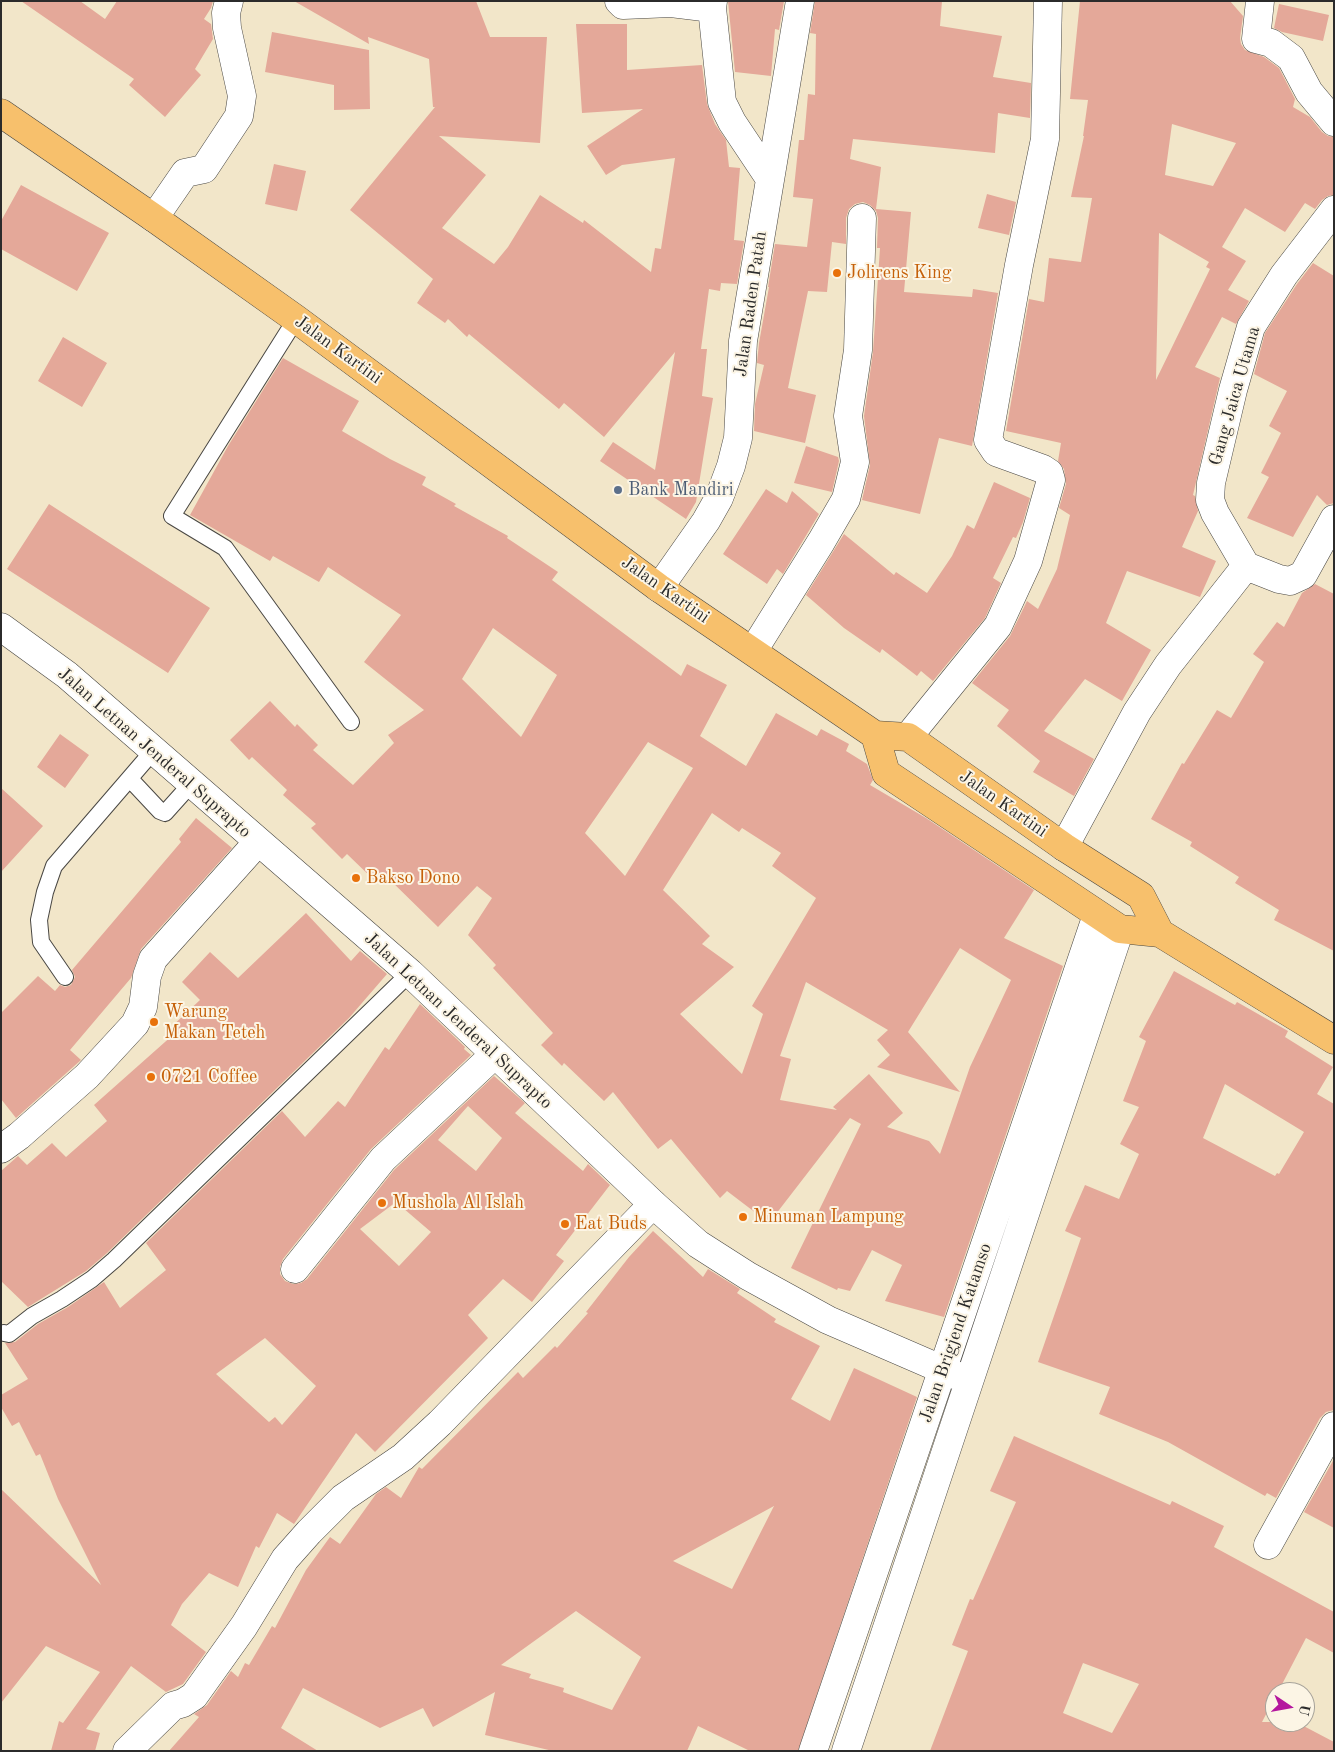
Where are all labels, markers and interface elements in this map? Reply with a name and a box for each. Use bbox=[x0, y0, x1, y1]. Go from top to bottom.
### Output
street label: Jalan Raden Patah bbox=[730, 230, 772, 378]
place label: Jolirens King bbox=[847, 262, 952, 284]
marker: Jolirens King bbox=[831, 267, 843, 279]
street label: Jalan Kartini bbox=[290, 311, 386, 389]
street label: Gang Jaica Utama bbox=[1205, 324, 1265, 468]
place label: Bank Mandiri bbox=[628, 479, 734, 501]
marker: Bank Mandiri bbox=[612, 484, 624, 496]
street label: Jalan Kartini bbox=[617, 552, 713, 628]
street label: Jalan Letnan Jenderal Suprapto bbox=[53, 663, 255, 843]
street label: Jalan Kartini bbox=[955, 766, 1051, 842]
place label: Bakso Dono bbox=[366, 867, 460, 889]
marker: Bakso Dono bbox=[350, 872, 362, 884]
street label: Jalan Letnan Jenderal Suprapto bbox=[359, 928, 557, 1114]
place label: Warung Makan Teteh bbox=[164, 1001, 265, 1044]
marker: Warung Makan Teteh bbox=[148, 1016, 160, 1028]
place label: 0721 Coffee bbox=[161, 1066, 257, 1088]
marker: 0721 Coffee bbox=[145, 1071, 157, 1083]
place label: Mushola Al Islah bbox=[392, 1192, 524, 1214]
marker: Mushola Al Islah bbox=[376, 1197, 388, 1209]
place label: Minuman Lampung bbox=[753, 1206, 904, 1228]
marker: Minuman Lampung bbox=[737, 1211, 749, 1223]
place label: Eat Buds bbox=[575, 1213, 647, 1235]
marker: Eat Buds bbox=[559, 1218, 571, 1230]
street label: Jalan Brigjend Katamso bbox=[915, 1240, 997, 1426]
north arrow bbox=[1265, 1682, 1315, 1732]
text: U bbox=[1296, 1703, 1312, 1717]

